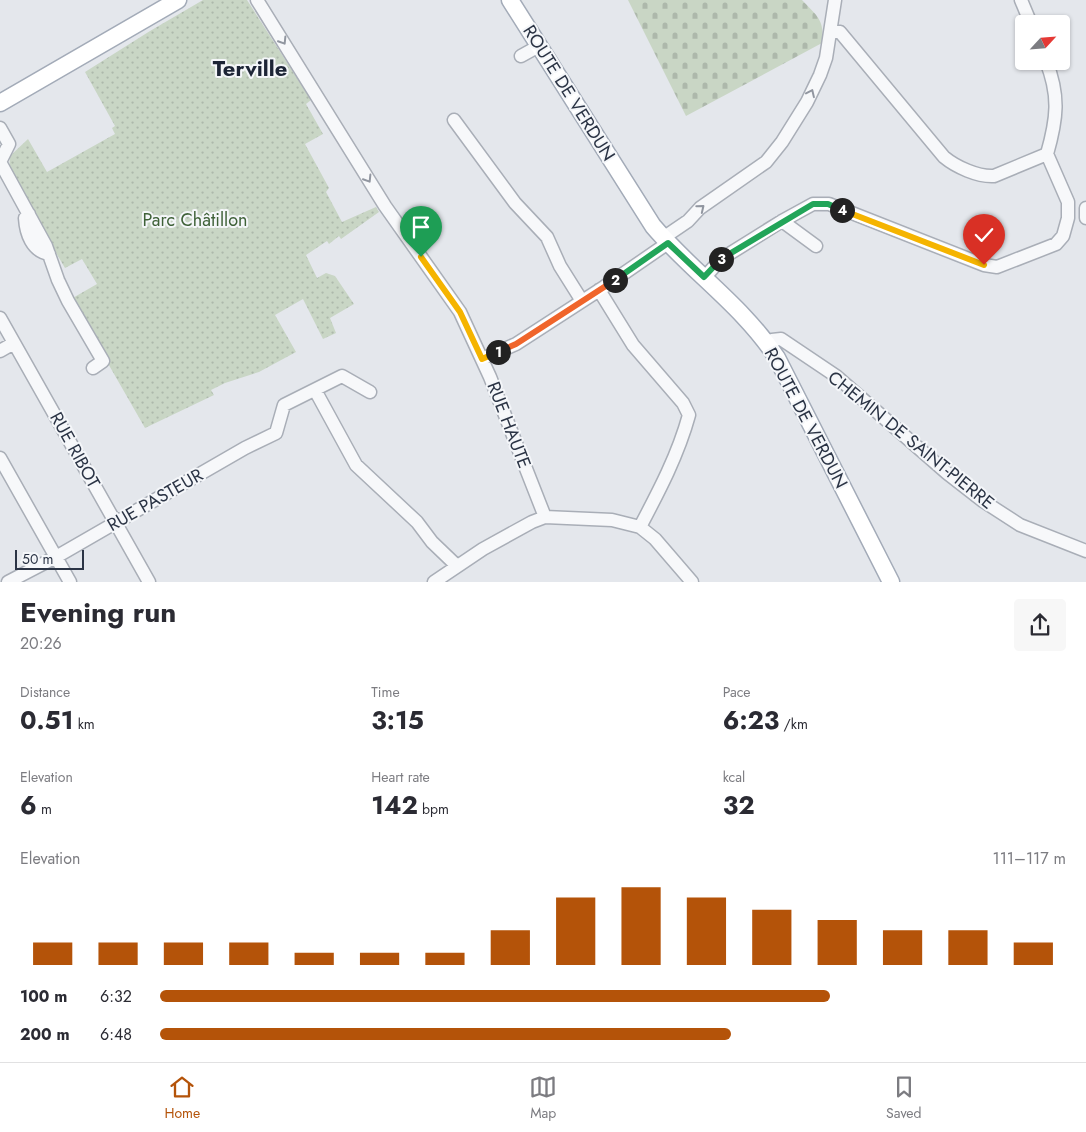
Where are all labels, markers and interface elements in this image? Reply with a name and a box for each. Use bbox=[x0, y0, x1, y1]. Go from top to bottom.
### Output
north arrow bbox=[1015, 15, 1070, 70]
map controls bbox=[1015, 15, 1070, 70]
street label: ROUTE DE VERDUN bbox=[517, 20, 621, 166]
one-way arrow bbox=[276, 36, 286, 45]
district label: Terville bbox=[213, 52, 287, 84]
one-way arrow bbox=[805, 89, 816, 98]
one-way arrow bbox=[362, 174, 372, 183]
pin: 4 bbox=[830, 198, 854, 222]
text: 4 bbox=[838, 200, 847, 220]
one-way arrow bbox=[696, 205, 705, 214]
pin bbox=[400, 206, 442, 257]
park label: Parc Châtillon bbox=[143, 207, 247, 233]
icon: arrive bbox=[407, 213, 435, 241]
pin bbox=[963, 214, 1005, 265]
icon: check bbox=[970, 221, 998, 249]
pin: 3 bbox=[708, 246, 734, 272]
text: 3 bbox=[717, 249, 726, 269]
pin: 2 bbox=[602, 268, 628, 292]
text: 2 bbox=[611, 270, 620, 290]
pin: 1 bbox=[486, 340, 510, 364]
text: 1 bbox=[495, 342, 502, 362]
street label: ROUTE DE VERDUN bbox=[758, 343, 854, 493]
street label: CHEMIN DE SAINT-PIERRE bbox=[822, 365, 1000, 515]
street label: RUE HAUTE bbox=[481, 378, 537, 472]
street label: RUE RIBOT bbox=[43, 407, 107, 493]
street label: RUE PASTEUR bbox=[102, 462, 208, 538]
scale bar bbox=[15, 547, 84, 570]
text: 50 m bbox=[22, 549, 53, 569]
text: Evening run bbox=[20, 592, 176, 633]
button: share bbox=[1014, 599, 1066, 651]
text: 20:26 bbox=[20, 632, 62, 655]
text: Distance bbox=[20, 682, 70, 702]
text: Time bbox=[371, 682, 400, 702]
text: Pace bbox=[723, 682, 751, 702]
text: 0.51 bbox=[20, 702, 73, 738]
text: 3:15 bbox=[371, 702, 424, 738]
text: 6:23 bbox=[723, 702, 779, 738]
text: km bbox=[73, 714, 95, 734]
text: /km bbox=[779, 714, 808, 734]
text: Elevation bbox=[20, 767, 73, 787]
text: Heart rate bbox=[371, 767, 430, 787]
text: kcal bbox=[723, 767, 745, 787]
text: 6 bbox=[20, 787, 37, 823]
text: 142 bbox=[371, 787, 418, 823]
text: 32 bbox=[723, 787, 755, 823]
text: m bbox=[37, 799, 52, 819]
text: bpm bbox=[418, 799, 449, 819]
text: Elevation bbox=[20, 847, 80, 870]
text: 111–117 m bbox=[992, 847, 1066, 870]
text: 100 m bbox=[20, 985, 67, 1008]
text: 6:32 bbox=[100, 985, 132, 1008]
text: 200 m bbox=[20, 1023, 70, 1046]
text: 6:48 bbox=[100, 1023, 132, 1046]
tab: Home bbox=[164, 1073, 200, 1123]
tab: Map bbox=[529, 1073, 557, 1123]
tab: Saved bbox=[886, 1073, 922, 1123]

